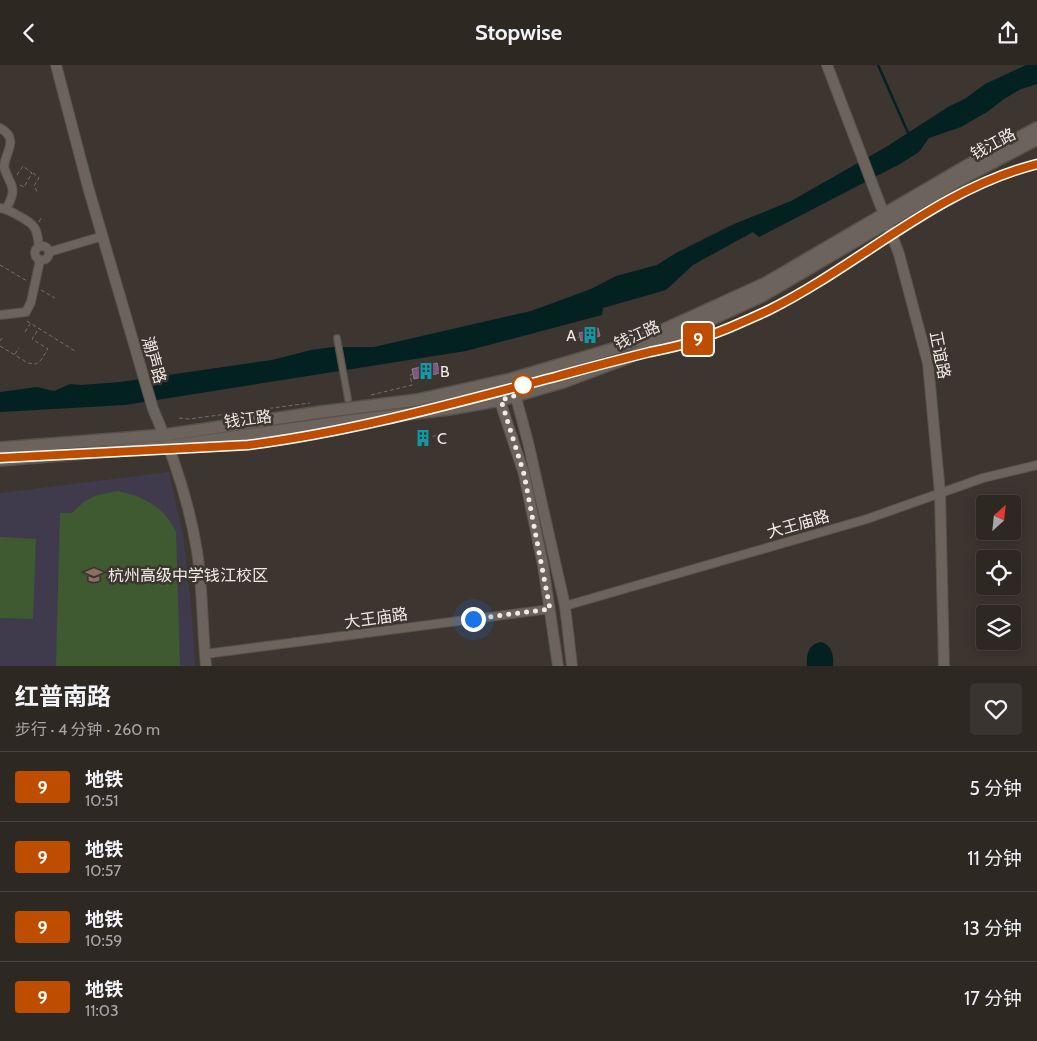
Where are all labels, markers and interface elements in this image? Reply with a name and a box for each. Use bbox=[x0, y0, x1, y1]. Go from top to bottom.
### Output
icon: back bbox=[15, 19, 43, 47]
text: Stopwise bbox=[475, 19, 562, 46]
icon: share bbox=[994, 19, 1022, 47]
street label: 钱江路 bbox=[967, 124, 1019, 164]
street label: 钱江路 bbox=[611, 317, 663, 353]
line badge: 9 bbox=[682, 323, 714, 355]
building icon: A bbox=[580, 325, 600, 345]
place label: A bbox=[566, 326, 576, 345]
text: 9 bbox=[693, 328, 703, 350]
street label: 正谊路 bbox=[926, 330, 954, 380]
street label: 潮声路 bbox=[138, 334, 170, 386]
building icon: B bbox=[416, 361, 436, 381]
place label: B bbox=[440, 362, 450, 381]
unlabelled marker bbox=[512, 374, 534, 396]
street label: 钱江路 bbox=[223, 407, 273, 431]
building icon: C bbox=[413, 428, 433, 448]
place label: C bbox=[437, 429, 447, 448]
north arrow bbox=[976, 495, 1021, 540]
map controls bbox=[976, 495, 1021, 650]
street label: 大王庙路 bbox=[765, 506, 831, 542]
button: locate bbox=[976, 550, 1021, 595]
school or university icon: 杭州高级中学钱江校区 bbox=[84, 565, 104, 585]
place label: 杭州高级中学钱江校区 bbox=[108, 566, 268, 585]
street label: 大王庙路 bbox=[343, 604, 409, 632]
button: layers bbox=[976, 605, 1021, 650]
your location bbox=[461, 607, 486, 632]
text: 红普南路 bbox=[15, 682, 111, 711]
button: heart bbox=[970, 683, 1022, 735]
text: 步行 · 4 分钟 · 260 m bbox=[15, 720, 160, 739]
text: 地铁 bbox=[85, 768, 123, 791]
text: 9 bbox=[37, 776, 48, 798]
text: 5 分钟 bbox=[969, 777, 1022, 800]
text: 10:51 bbox=[85, 791, 119, 810]
text: 地铁 bbox=[85, 838, 123, 861]
text: 9 bbox=[37, 846, 48, 868]
text: 11 分钟 bbox=[967, 847, 1022, 870]
text: 10:57 bbox=[85, 861, 121, 880]
text: 地铁 bbox=[85, 908, 123, 931]
text: 9 bbox=[37, 916, 48, 938]
text: 13 分钟 bbox=[963, 917, 1022, 940]
text: 10:59 bbox=[85, 931, 122, 950]
text: 地铁 bbox=[85, 978, 123, 1001]
text: 9 bbox=[37, 986, 48, 1008]
text: 17 分钟 bbox=[964, 987, 1022, 1010]
text: 11:03 bbox=[85, 1001, 119, 1020]

